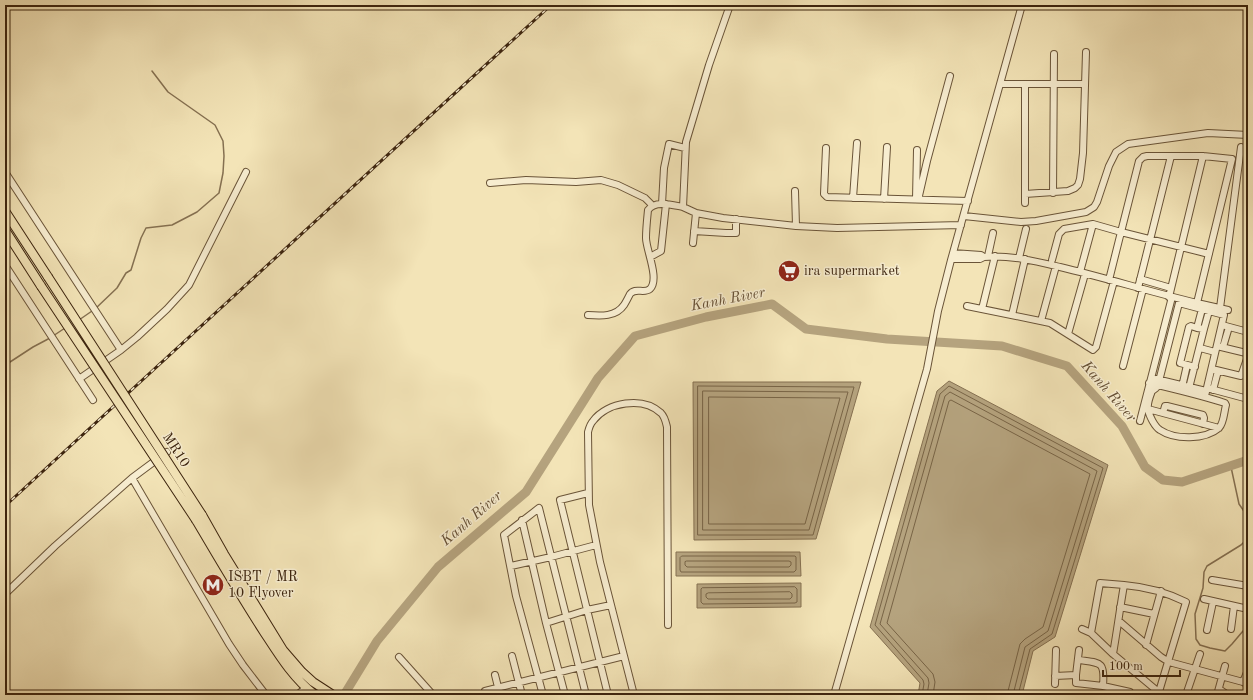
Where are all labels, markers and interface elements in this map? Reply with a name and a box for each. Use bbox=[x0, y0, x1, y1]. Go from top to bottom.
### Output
supermarket icon: ira supermarket bbox=[776, 258, 802, 284]
place label: ira supermarket bbox=[804, 264, 900, 278]
water label: Kanh River bbox=[689, 285, 767, 315]
water label: Kanh River bbox=[1077, 358, 1139, 426]
street label: MR10 bbox=[160, 430, 192, 470]
water label: Kanh River bbox=[438, 488, 506, 550]
place label: ISBT / MR 10 Flyover bbox=[228, 570, 298, 600]
metro station icon: ISBT / MR 10 Flyover bbox=[200, 572, 226, 598]
scale bar bbox=[1103, 652, 1180, 678]
text: 100 m bbox=[1109, 661, 1143, 673]

